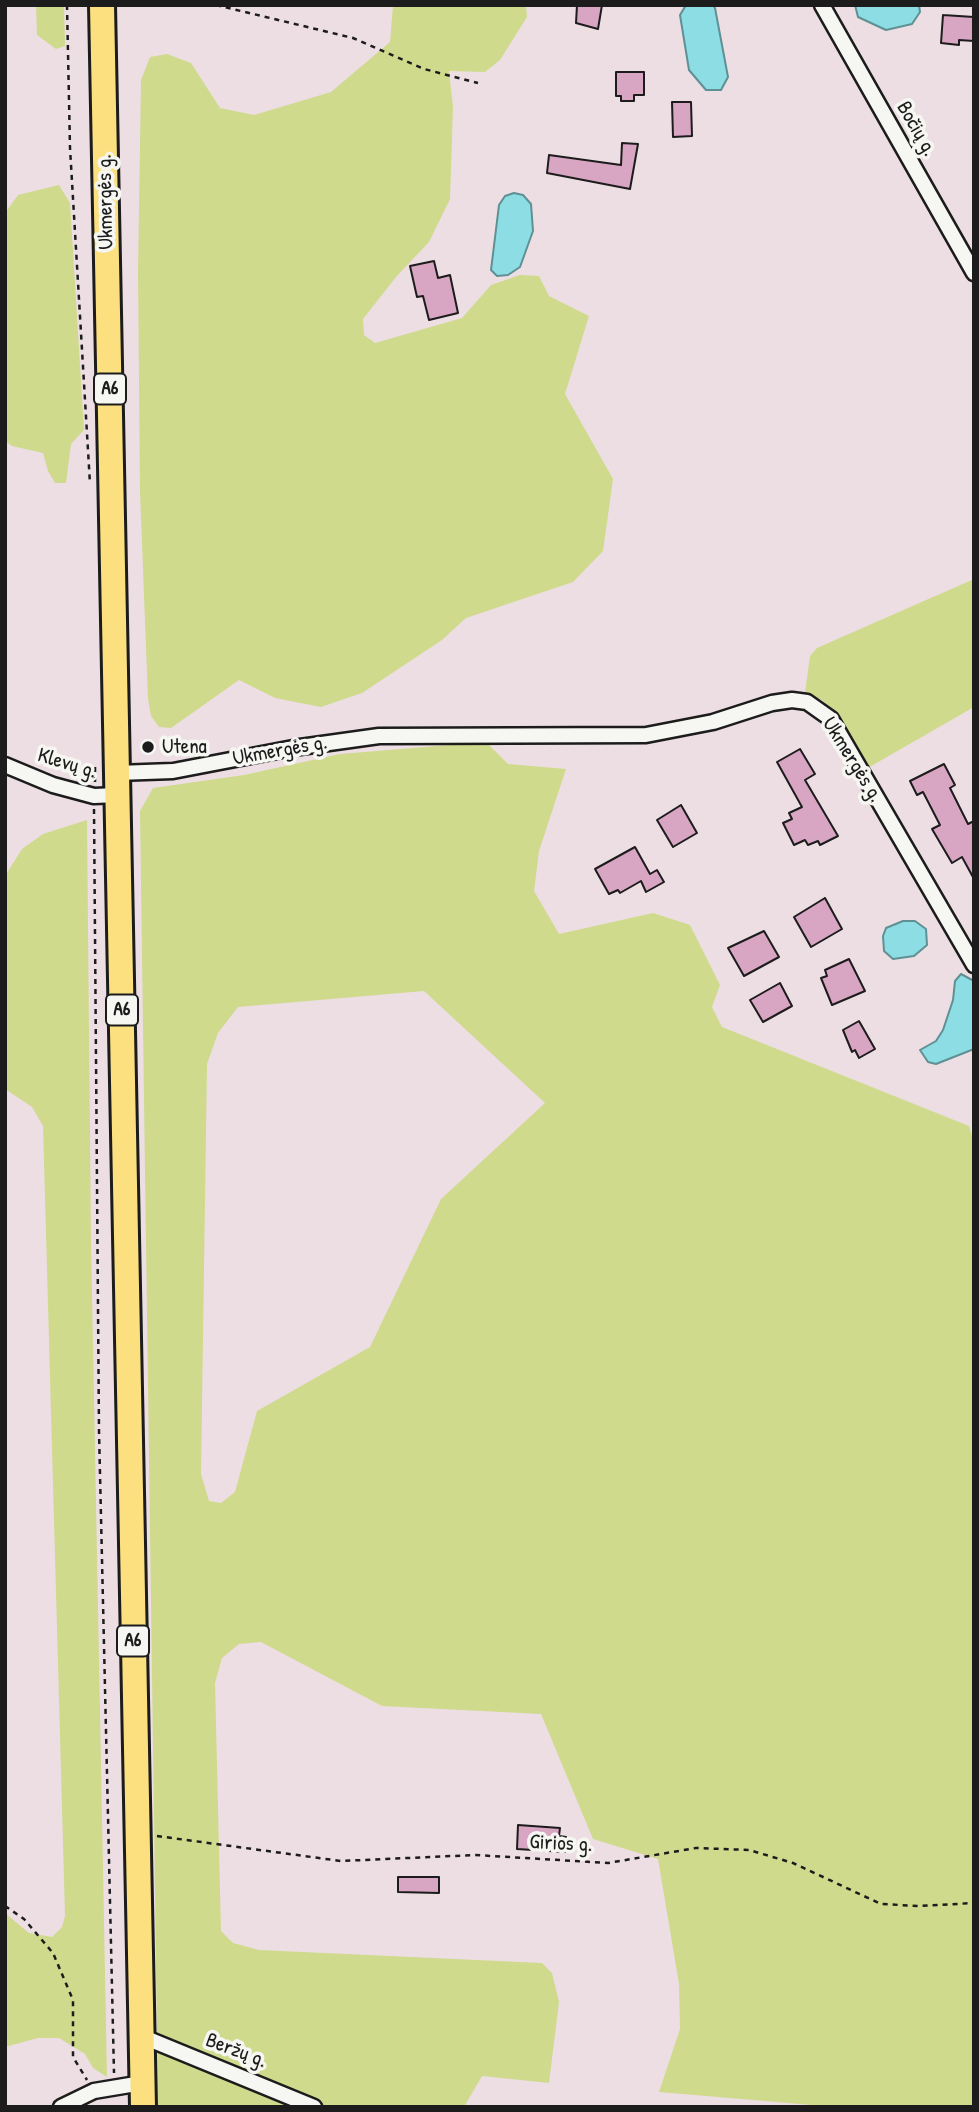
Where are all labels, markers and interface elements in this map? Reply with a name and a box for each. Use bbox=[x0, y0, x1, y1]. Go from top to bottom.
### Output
street label: Bočių g. bbox=[890, 97, 942, 161]
street label: Ukmergės g. bbox=[93, 154, 119, 250]
road number: A6 bbox=[94, 374, 126, 404]
street label: Ukmergės g. bbox=[816, 713, 888, 807]
street label: Ukmergės g. bbox=[231, 730, 329, 772]
place label: Utena bbox=[162, 734, 207, 760]
marker: Utena bbox=[140, 739, 156, 755]
street label: Klevų g. bbox=[34, 743, 100, 785]
road number: A6 bbox=[106, 994, 138, 1026]
road number: A6 bbox=[117, 1625, 149, 1656]
street label: Girios g. bbox=[529, 1830, 593, 1858]
street label: Beržų g. bbox=[202, 2028, 270, 2074]

